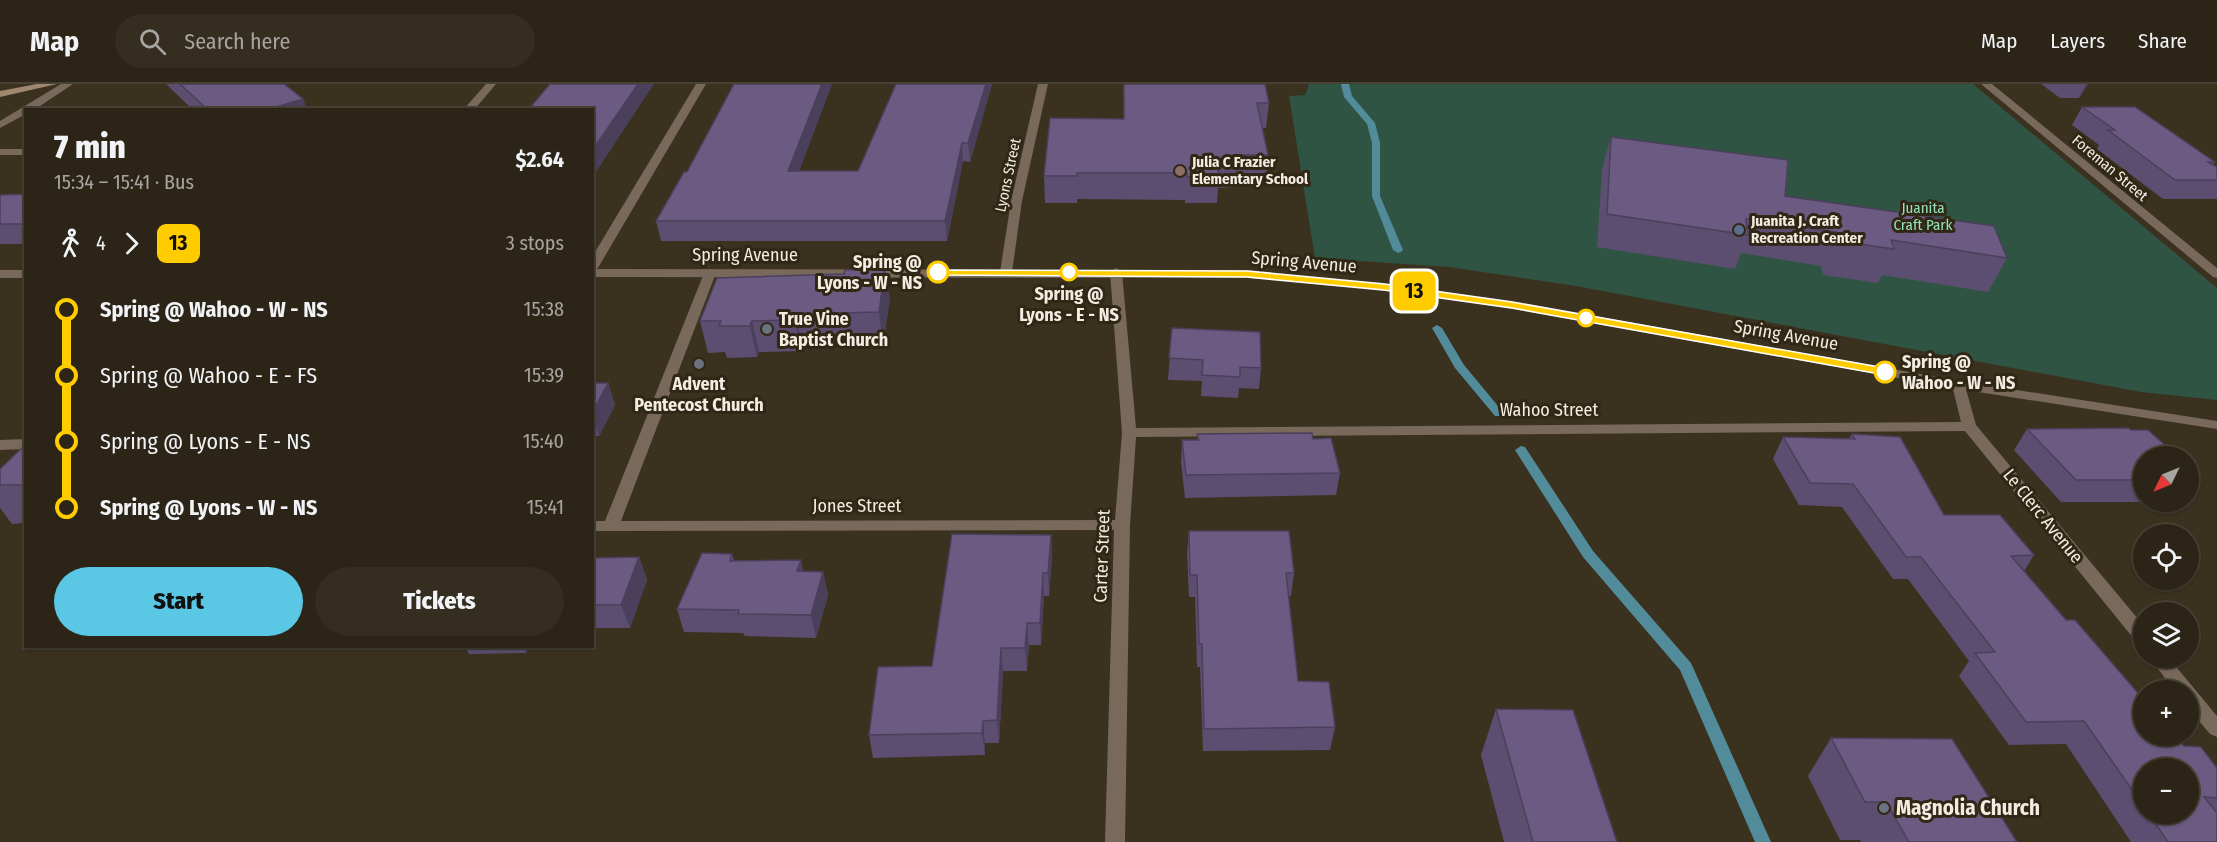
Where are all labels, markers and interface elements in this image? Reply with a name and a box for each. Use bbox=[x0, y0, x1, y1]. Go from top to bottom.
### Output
search box bbox=[115, 14, 535, 68]
text: Map bbox=[30, 25, 79, 58]
icon: search bbox=[136, 25, 169, 58]
text: Search here bbox=[184, 28, 290, 55]
text: Map bbox=[1981, 28, 2017, 54]
text: Layers bbox=[2050, 28, 2105, 54]
text: Share bbox=[2138, 28, 2187, 54]
text: 7 min bbox=[54, 127, 126, 167]
street label: Foreman Street bbox=[2068, 131, 2152, 205]
street label: Lyons Street bbox=[991, 136, 1025, 214]
text: $2.64 bbox=[515, 146, 564, 173]
place label: Julia C Frazier Elementary School bbox=[1191, 153, 1309, 188]
marker: Julia C Frazier Elementary School bbox=[1173, 164, 1187, 178]
text: 15:34 – 15:41 · Bus bbox=[54, 170, 194, 194]
park label: Juanita Craft Park bbox=[1893, 199, 1953, 234]
place label: Juanita J. Craft Recreation Center bbox=[1750, 212, 1863, 247]
marker: Juanita J. Craft Recreation Center bbox=[1732, 223, 1746, 237]
icon: walk bbox=[54, 227, 87, 260]
icon: forward bbox=[115, 227, 148, 260]
text: 13 bbox=[169, 230, 188, 256]
text: 4 bbox=[96, 231, 106, 255]
text: 3 stops bbox=[506, 231, 564, 255]
street label: Spring Avenue bbox=[692, 244, 798, 266]
street label: Spring Avenue bbox=[1250, 246, 1358, 278]
place label: Spring @ Lyons - W - NS bbox=[817, 251, 922, 294]
marker: Spring @ Lyons - W - NS bbox=[927, 261, 949, 283]
marker: Spring @ Lyons - E - NS bbox=[1060, 263, 1078, 281]
line badge: 13 bbox=[1387, 272, 1441, 310]
text: 13 bbox=[1405, 278, 1423, 304]
place label: Spring @ Lyons - E - NS bbox=[1019, 283, 1119, 326]
text: Spring @ Wahoo - W - NS bbox=[100, 296, 328, 323]
text: 15:38 bbox=[524, 297, 564, 321]
place label: True Vine Baptist Church bbox=[779, 308, 888, 351]
unlabelled marker bbox=[1577, 309, 1595, 327]
street label: Spring Avenue bbox=[1732, 315, 1840, 355]
marker: True Vine Baptist Church bbox=[760, 322, 774, 336]
place label: Spring @ Wahoo - W - NS bbox=[1902, 351, 2015, 394]
marker: Advent Pentecost Church bbox=[692, 357, 706, 371]
marker: Spring @ Wahoo - W - NS bbox=[1874, 361, 1896, 383]
text: Spring @ Wahoo - E - FS bbox=[100, 362, 317, 389]
text: 15:39 bbox=[524, 363, 564, 387]
place label: Advent Pentecost Church bbox=[634, 373, 764, 416]
street label: Wahoo Street bbox=[1500, 399, 1598, 421]
text: Spring @ Lyons - E - NS bbox=[100, 428, 311, 455]
text: 15:40 bbox=[523, 429, 564, 453]
north arrow bbox=[2133, 446, 2199, 512]
map controls bbox=[2133, 446, 2199, 824]
street label: Le Clerc Avenue bbox=[1998, 464, 2088, 568]
text: Spring @ Lyons - W - NS bbox=[100, 494, 317, 521]
text: 15:41 bbox=[526, 495, 564, 519]
street label: Jones Street bbox=[813, 495, 902, 517]
street label: Carter Street bbox=[1089, 509, 1115, 603]
button: locate bbox=[2133, 524, 2199, 590]
button: Start bbox=[54, 567, 303, 636]
button: Tickets bbox=[315, 567, 564, 636]
button: layers bbox=[2133, 602, 2199, 668]
button: + bbox=[2133, 680, 2199, 746]
button: − bbox=[2133, 758, 2199, 824]
place label: Magnolia Church bbox=[1896, 795, 2040, 821]
marker: Magnolia Church bbox=[1877, 801, 1891, 815]

